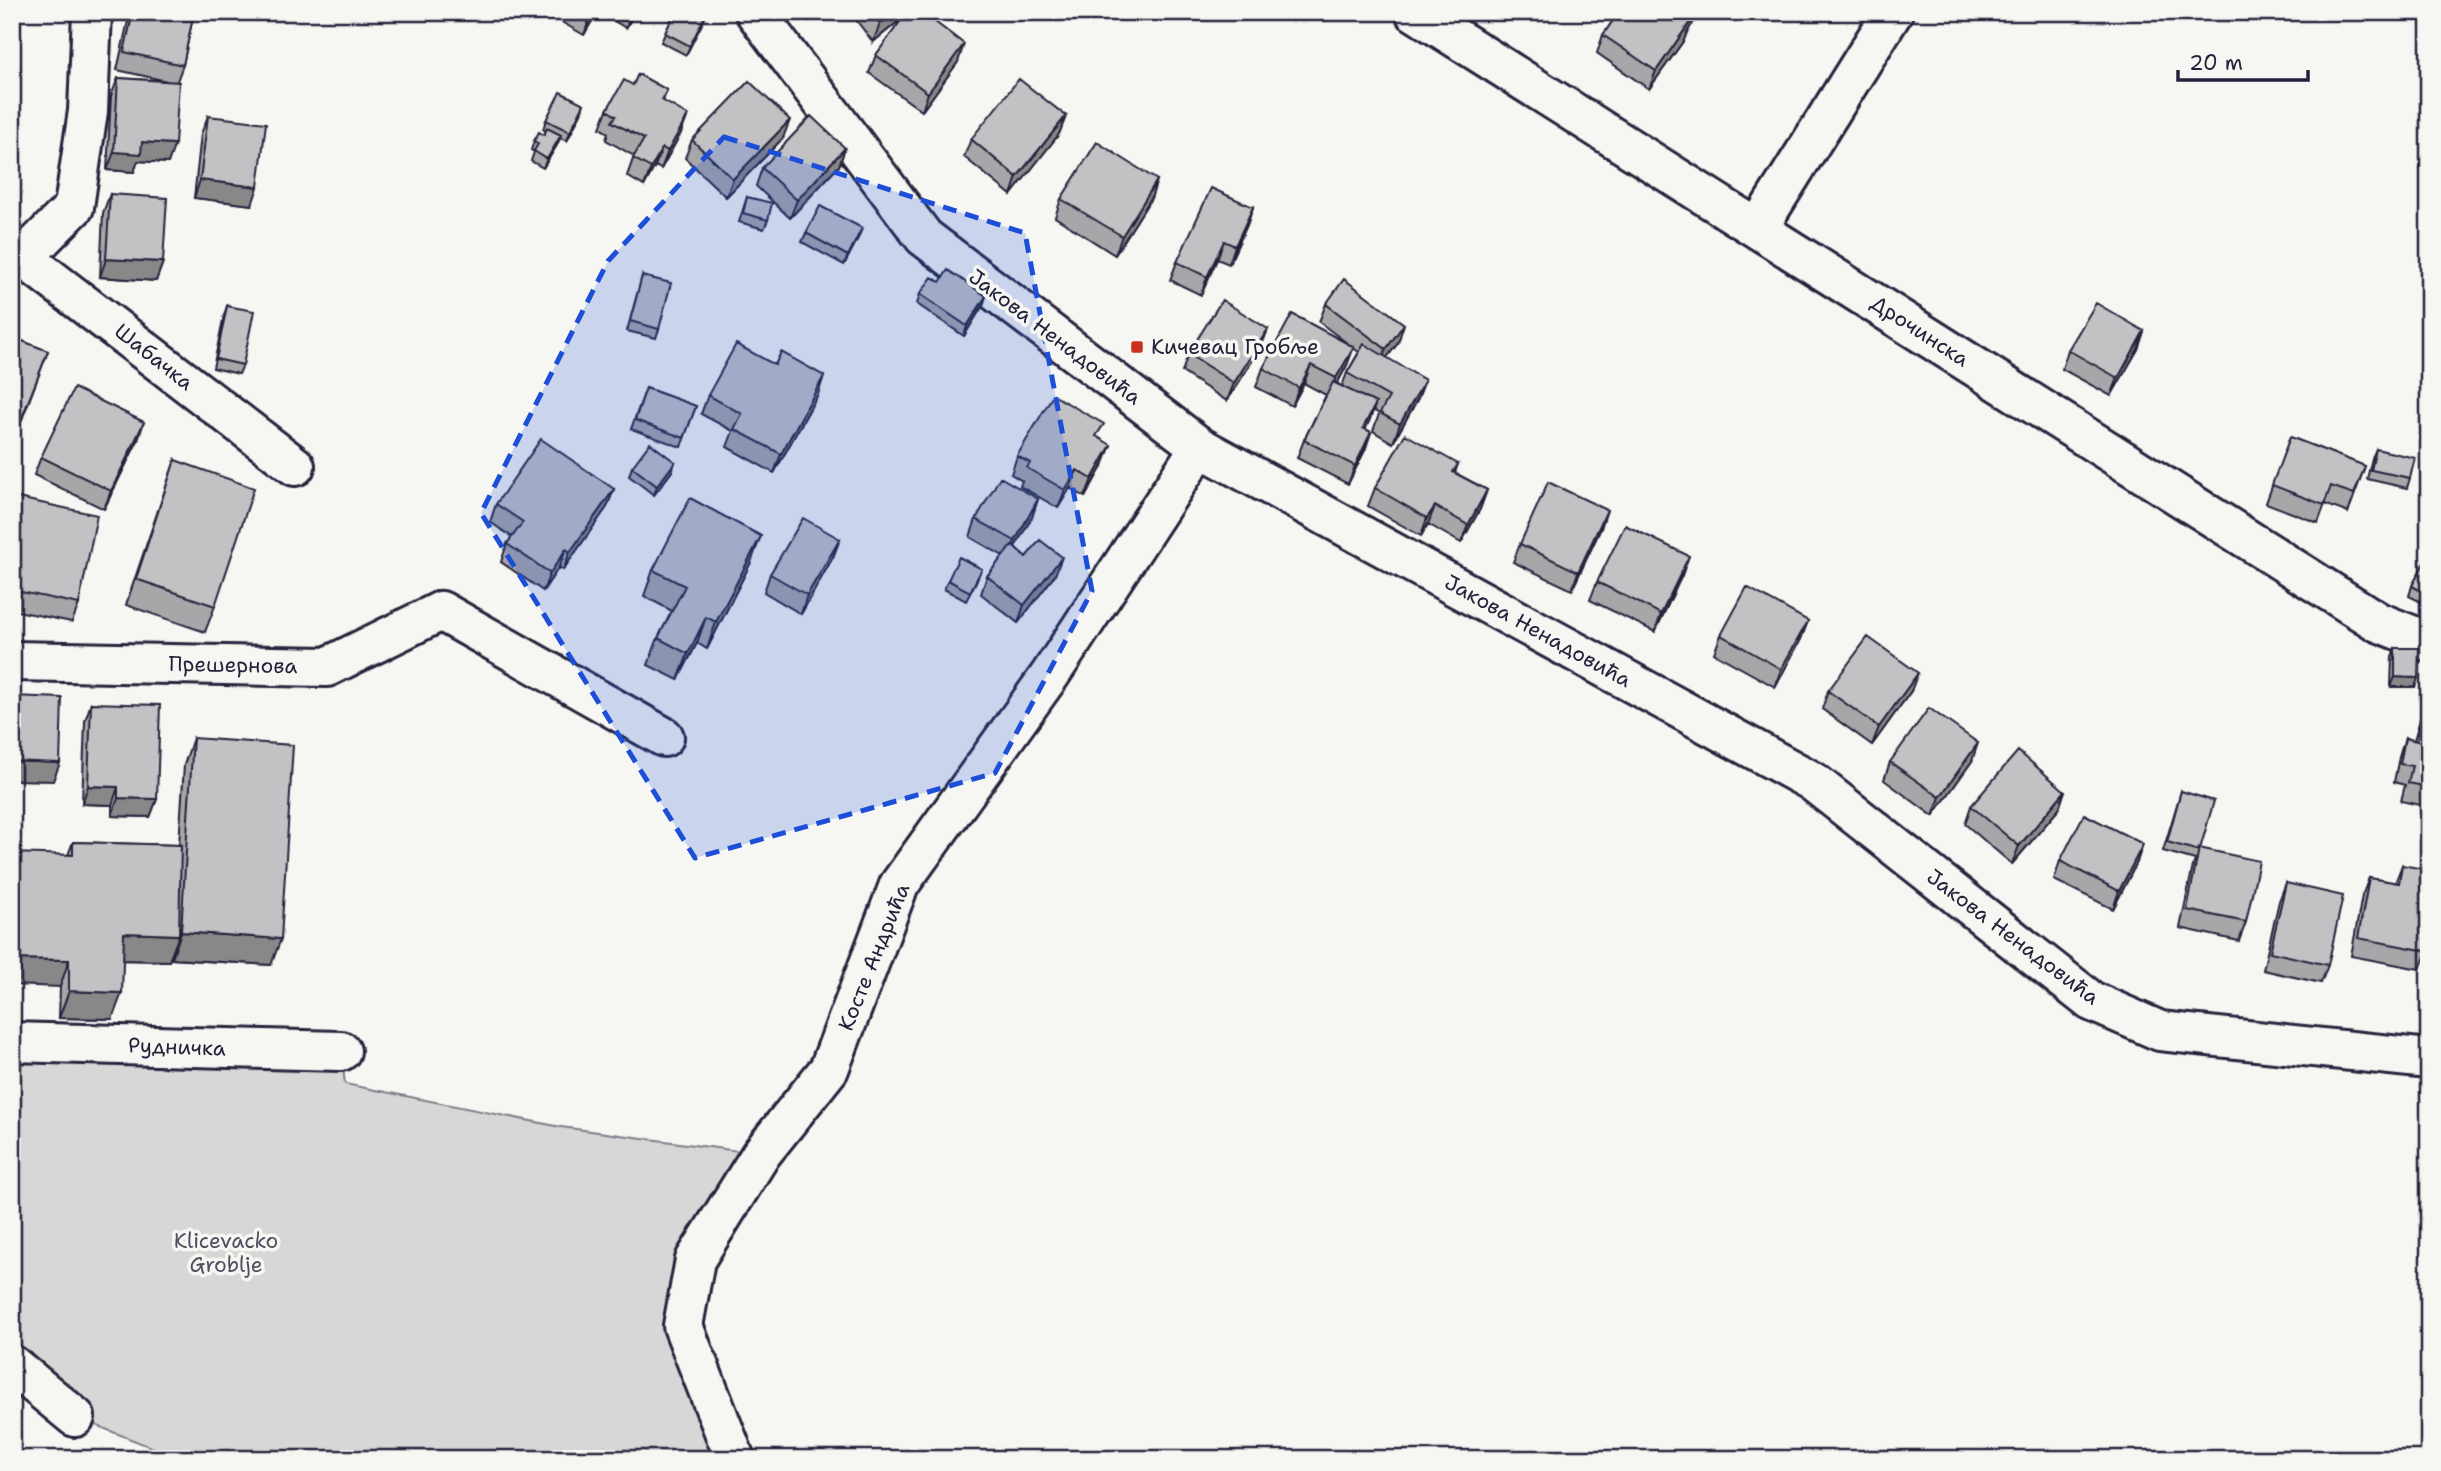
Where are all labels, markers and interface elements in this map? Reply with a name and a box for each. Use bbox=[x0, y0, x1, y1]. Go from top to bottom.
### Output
scale bar bbox=[2178, 38, 2308, 82]
text: 20 m bbox=[2189, 49, 2243, 77]
street label: Јакова Ненадовића bbox=[963, 263, 1147, 411]
street label: Дрочинска bbox=[1866, 289, 1974, 373]
street label: Шабачка bbox=[109, 317, 199, 397]
place label: Кичевац Гробље bbox=[1151, 333, 1319, 361]
marker: Кичевац Гробље bbox=[1129, 339, 1145, 355]
street label: Јакова Ненадовића bbox=[1440, 568, 1636, 694]
street label: Прешернова bbox=[168, 650, 298, 680]
street label: Јакова Ненадовића bbox=[1921, 863, 2105, 1011]
street label: Косте Андрића bbox=[832, 879, 916, 1035]
street label: Рудничка bbox=[128, 1031, 226, 1063]
park label: Klicevacko Groblje bbox=[174, 1227, 278, 1279]

